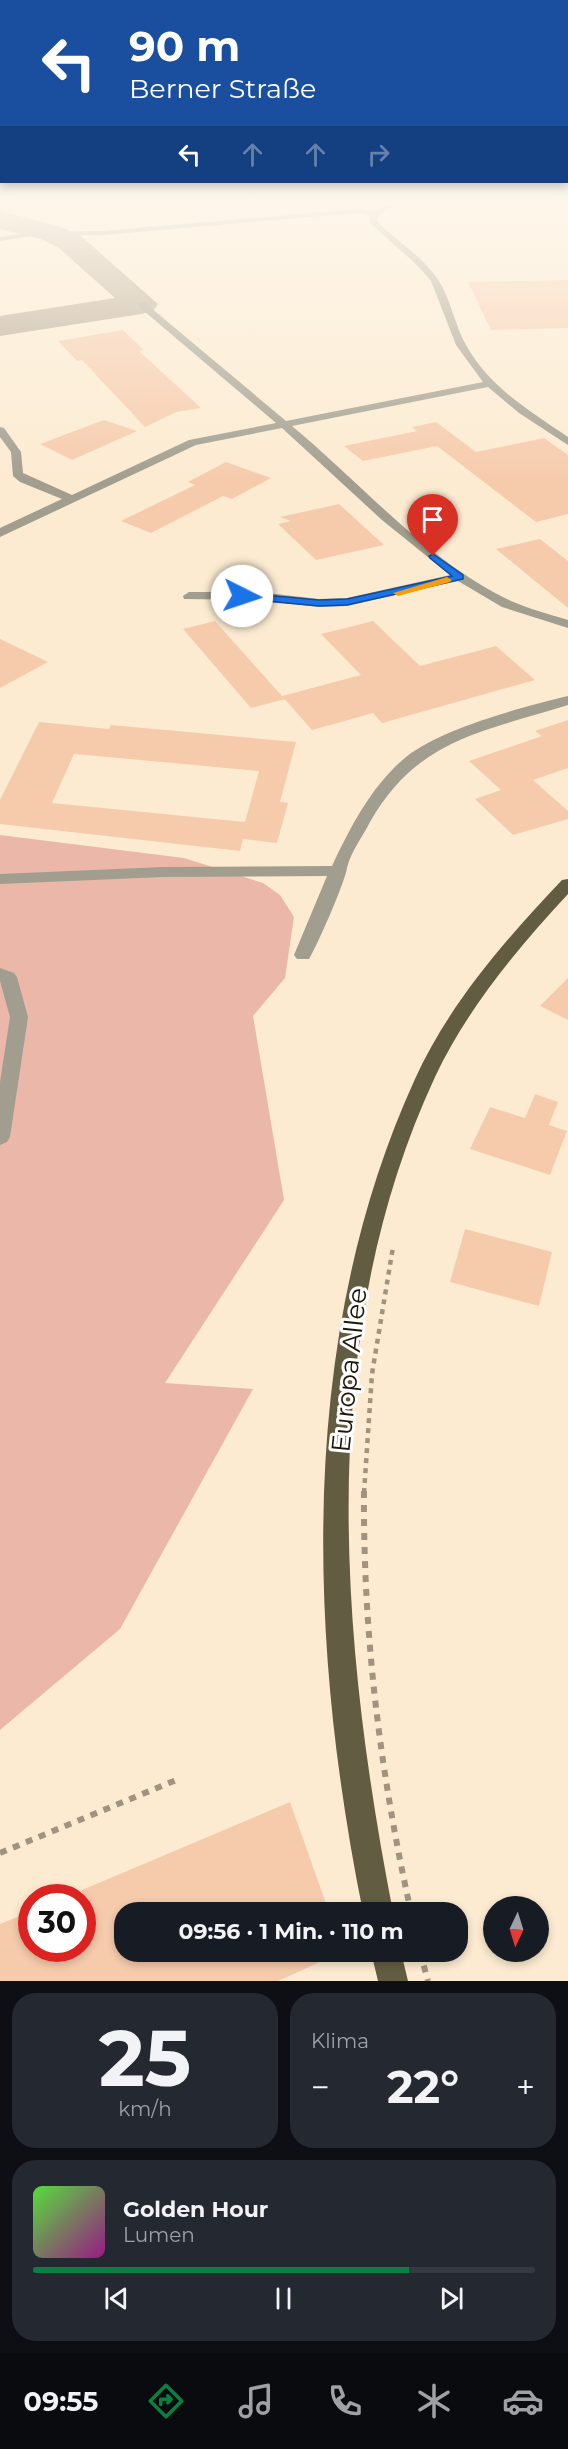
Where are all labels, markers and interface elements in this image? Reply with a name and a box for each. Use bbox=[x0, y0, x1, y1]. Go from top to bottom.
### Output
text: 90 m bbox=[129, 20, 240, 72]
icon: left bbox=[30, 24, 108, 102]
text: Berner Straße bbox=[129, 72, 316, 105]
icon: left bbox=[173, 138, 206, 171]
icon: ahead bbox=[236, 138, 269, 171]
icon: ahead bbox=[299, 138, 332, 171]
icon: right bbox=[362, 138, 395, 171]
pin bbox=[407, 494, 458, 556]
icon: arrive bbox=[416, 503, 449, 536]
position arrow bbox=[210, 564, 274, 628]
street label: Europa Allee bbox=[324, 1286, 374, 1454]
speed limit sign: 30 bbox=[18, 1884, 96, 1962]
north arrow bbox=[483, 1896, 549, 1962]
map controls bbox=[483, 1896, 549, 1962]
text: 09:56 · 1 Min. · 110 m bbox=[179, 1918, 403, 1945]
text: 25 bbox=[99, 2010, 191, 2106]
text: Klima bbox=[311, 2029, 369, 2053]
text: 22° bbox=[387, 2059, 459, 2114]
text: − bbox=[311, 2067, 330, 2107]
text: + bbox=[516, 2067, 535, 2107]
text: km/h bbox=[118, 2097, 172, 2121]
text: Golden Hour bbox=[123, 2196, 268, 2223]
text: Lumen bbox=[123, 2223, 195, 2247]
icon: previous bbox=[100, 2282, 133, 2315]
icon: pause bbox=[267, 2282, 300, 2315]
icon: next bbox=[435, 2282, 468, 2315]
icon: directions bbox=[145, 2380, 187, 2422]
icon: music bbox=[235, 2380, 277, 2422]
icon: phone bbox=[324, 2380, 366, 2422]
icon: climate bbox=[413, 2380, 455, 2422]
icon: car bbox=[502, 2380, 544, 2422]
text: 09:55 bbox=[24, 2385, 98, 2418]

